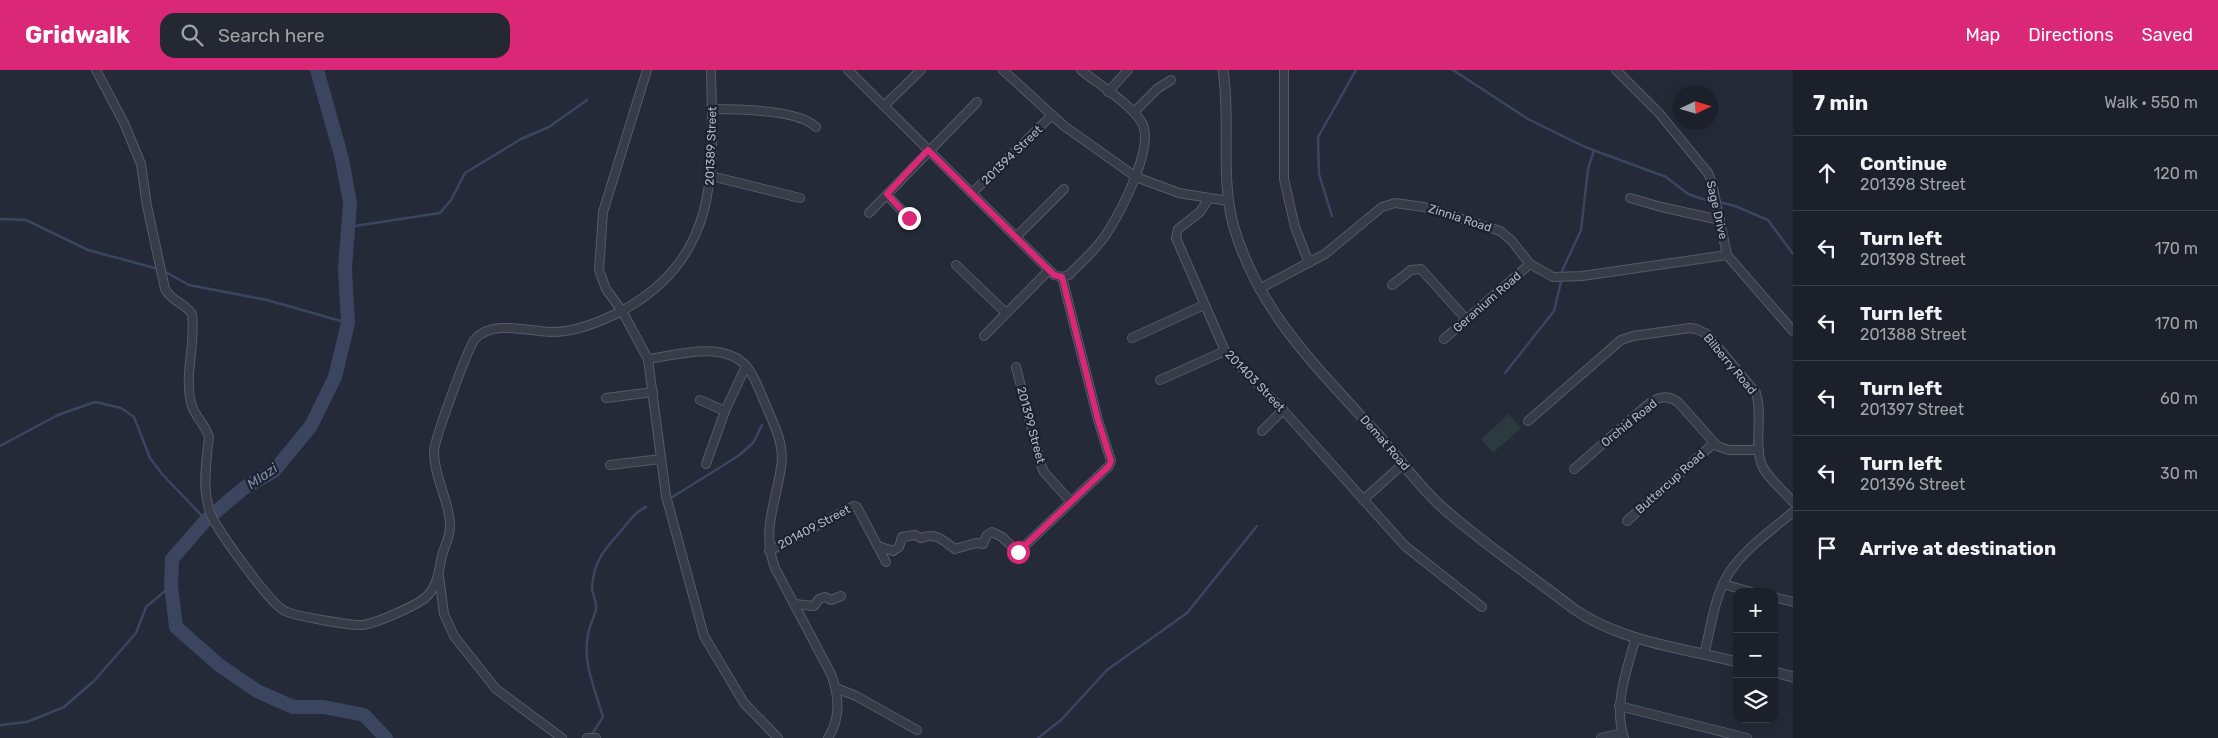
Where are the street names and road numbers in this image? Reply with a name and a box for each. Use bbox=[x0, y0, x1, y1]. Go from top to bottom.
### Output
street label: 201389 Street bbox=[703, 106, 719, 186]
street label: 201394 Street bbox=[979, 122, 1046, 187]
street label: Sage Drive bbox=[1703, 179, 1731, 241]
street label: Zinnia Road bbox=[1427, 201, 1493, 235]
street label: Geranium Road bbox=[1450, 269, 1524, 335]
street label: Bilberry Road bbox=[1701, 331, 1759, 397]
street label: 201403 Street bbox=[1222, 347, 1288, 415]
street label: 201399 Street bbox=[1014, 385, 1048, 465]
street label: Orchid Road bbox=[1598, 396, 1660, 450]
street label: Demat Road bbox=[1357, 413, 1413, 473]
street label: Buttercup Road bbox=[1633, 447, 1707, 517]
street label: 201409 Street bbox=[776, 502, 853, 552]

